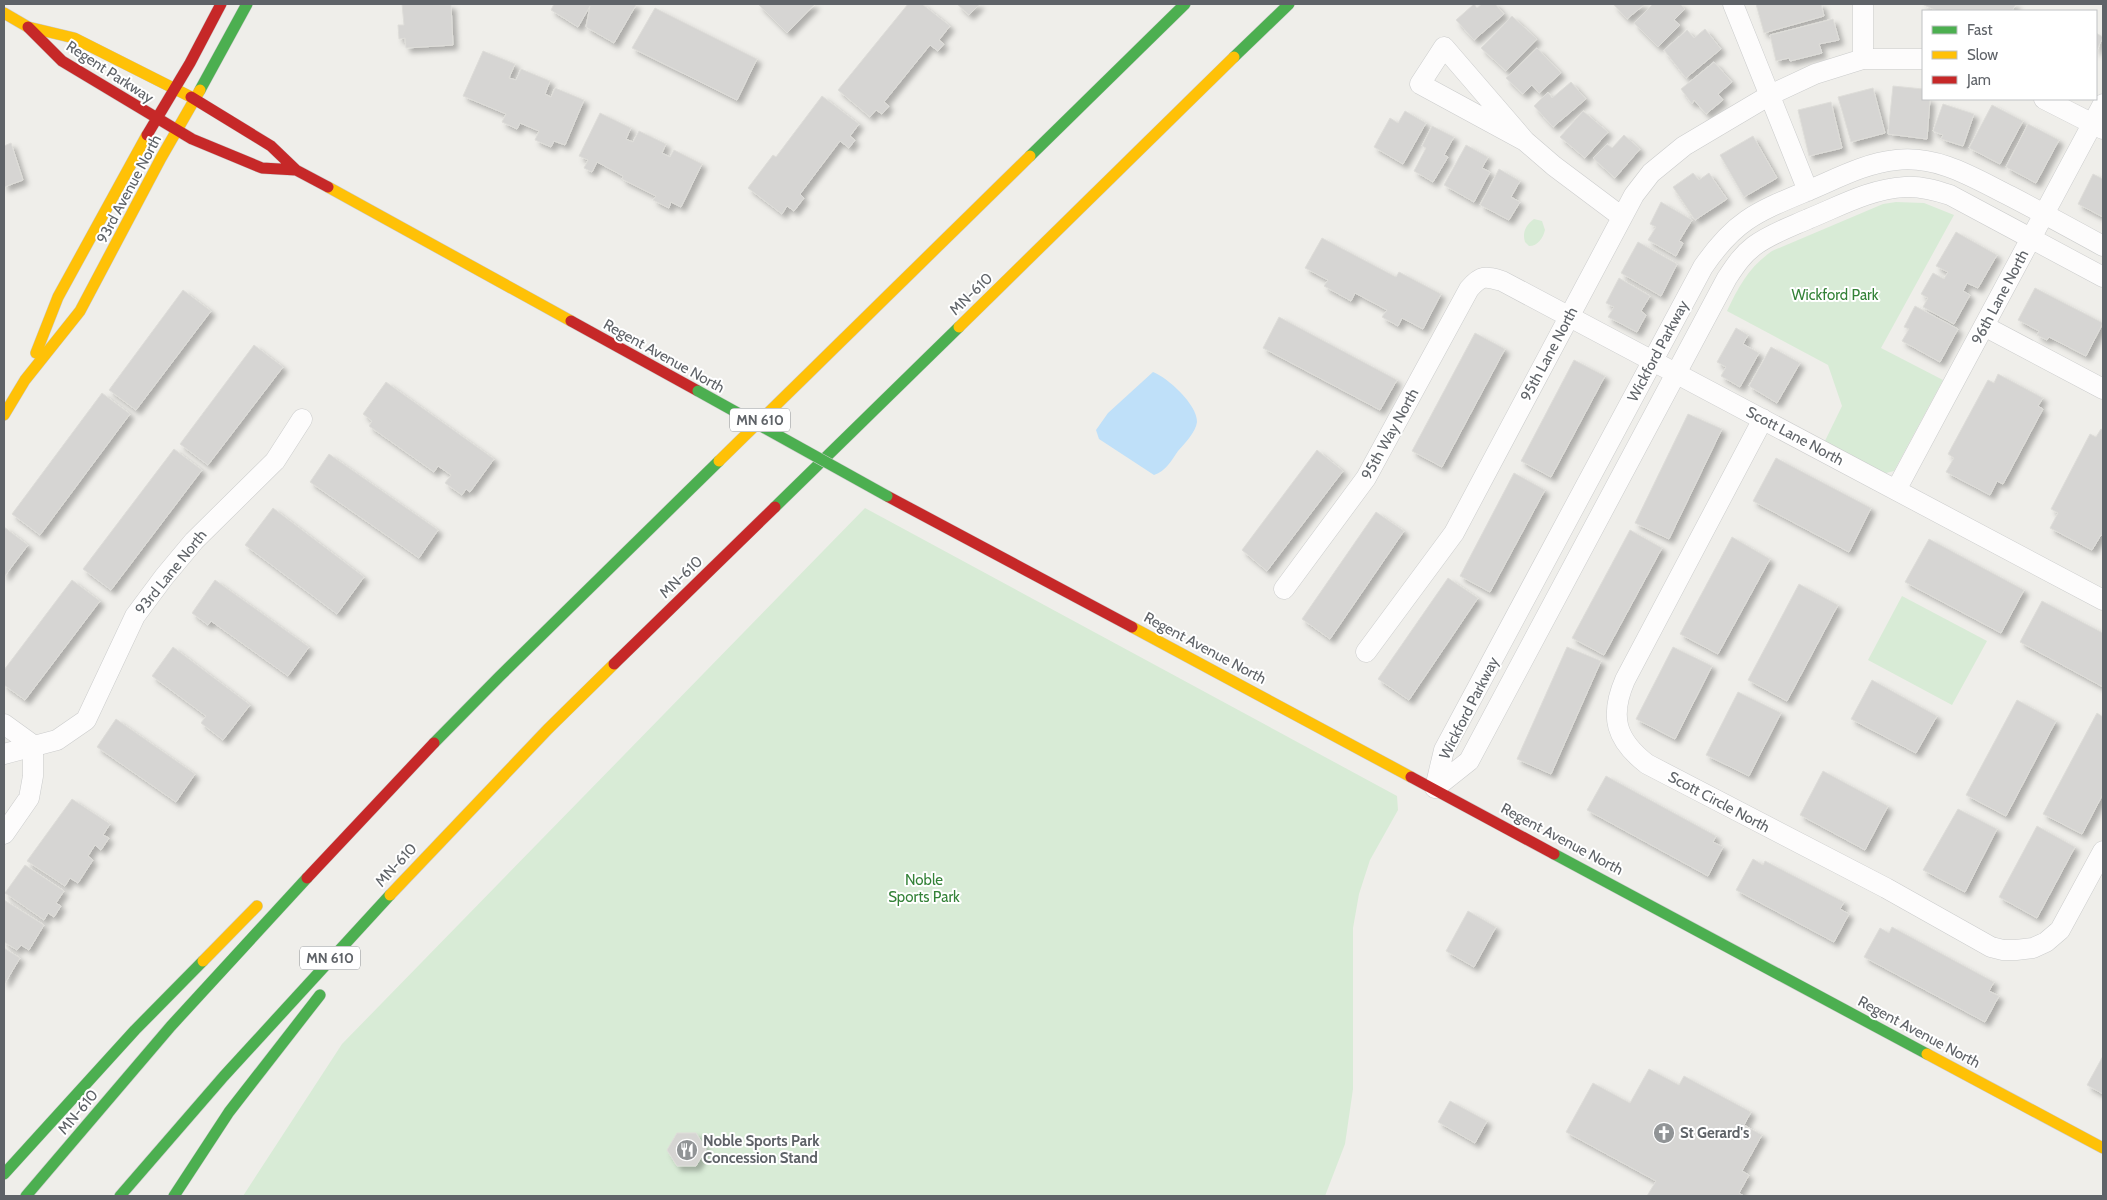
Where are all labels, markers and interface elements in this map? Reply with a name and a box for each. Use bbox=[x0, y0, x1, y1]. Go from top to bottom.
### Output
legend bbox=[1922, 10, 2097, 100]
text: Fast bbox=[1967, 21, 1992, 39]
street label: Regent Parkway bbox=[63, 37, 157, 107]
text: Slow bbox=[1967, 46, 1998, 64]
text: Jam bbox=[1966, 71, 1991, 89]
street label: 93rd Avenue North bbox=[93, 132, 165, 246]
street label: 96th Lane North bbox=[1968, 247, 2032, 347]
street label: MN-610 bbox=[946, 269, 996, 319]
park label: Wickford Park bbox=[1791, 286, 1879, 304]
street label: Wickford Parkway bbox=[1624, 297, 1693, 405]
street label: 95th Lane North bbox=[1517, 304, 1581, 404]
street label: Regent Avenue North bbox=[600, 315, 728, 397]
street label: 95th Way North bbox=[1358, 385, 1422, 483]
street label: Scott Lane North bbox=[1743, 403, 1847, 469]
road number: MN 610 bbox=[730, 408, 790, 432]
street label: 93rd Lane North bbox=[131, 526, 211, 618]
street label: MN-610 bbox=[656, 552, 706, 602]
street label: Regent Avenue North bbox=[1141, 608, 1269, 688]
street label: Wickford Parkway bbox=[1435, 653, 1503, 762]
street label: Scott Circle North bbox=[1665, 768, 1773, 836]
street label: Regent Avenue North bbox=[1498, 799, 1626, 879]
street label: MN-610 bbox=[371, 840, 421, 890]
park label: Noble Sports Park bbox=[888, 871, 960, 906]
road number: MN 610 bbox=[300, 946, 360, 970]
street label: Regent Avenue North bbox=[1855, 992, 1983, 1072]
street label: MN-610 bbox=[54, 1086, 102, 1138]
church icon: St Gerard's bbox=[1652, 1121, 1676, 1145]
place label: St Gerard's bbox=[1680, 1124, 1749, 1142]
place label: Noble Sports Park Concession Stand bbox=[703, 1132, 820, 1167]
restaurant icon: Noble Sports Park Concession Stand bbox=[675, 1138, 699, 1162]

